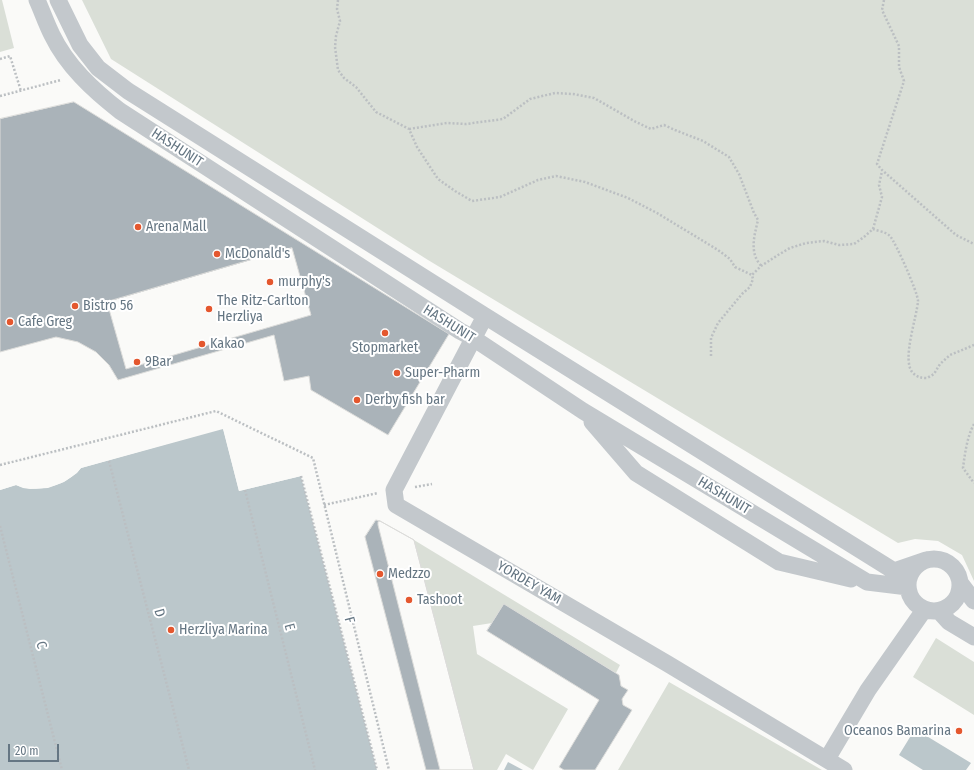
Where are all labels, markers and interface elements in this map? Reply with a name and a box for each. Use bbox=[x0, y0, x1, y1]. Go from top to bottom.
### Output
street label: HASHUNIT bbox=[148, 125, 206, 171]
place label: Arena Mall bbox=[146, 219, 206, 235]
marker: Arena Mall bbox=[133, 222, 143, 232]
place label: McDonald's bbox=[225, 246, 290, 262]
marker: McDonald's bbox=[212, 249, 222, 259]
place label: murphy's bbox=[278, 274, 331, 290]
marker: murphy's bbox=[265, 277, 275, 287]
place label: The Ritz-Carlton Herzliya bbox=[217, 293, 309, 326]
place label: Bistro 56 bbox=[83, 298, 133, 314]
marker: Bistro 56 bbox=[70, 301, 80, 311]
street label: HASHUNIT bbox=[420, 301, 478, 347]
marker: The Ritz-Carlton Herzliya bbox=[204, 304, 214, 314]
place label: Cafe Greg bbox=[18, 314, 72, 330]
marker: Cafe Greg bbox=[5, 317, 15, 327]
marker: Stopmarket bbox=[380, 328, 390, 338]
place label: Kakao bbox=[210, 336, 245, 352]
marker: Kakao bbox=[197, 339, 207, 349]
place label: Stopmarket bbox=[352, 340, 418, 356]
place label: 9Bar bbox=[145, 354, 171, 370]
marker: 9Bar bbox=[132, 357, 142, 367]
place label: Super-Pharm bbox=[405, 365, 480, 381]
marker: Super-Pharm bbox=[392, 368, 402, 378]
place label: Derby fish bar bbox=[365, 392, 445, 408]
marker: Derby fish bar bbox=[352, 395, 362, 405]
street label: HASHUNIT bbox=[695, 474, 753, 518]
street label: YORDEY YAM bbox=[494, 558, 564, 608]
place label: Medzzo bbox=[388, 566, 431, 582]
marker: Medzzo bbox=[375, 569, 385, 579]
place label: Tashoot bbox=[417, 592, 462, 608]
marker: Tashoot bbox=[404, 595, 414, 605]
street label: D bbox=[150, 607, 168, 619]
street label: F bbox=[340, 615, 358, 625]
place label: Herzliya Marina bbox=[179, 622, 268, 638]
street label: E bbox=[280, 622, 298, 632]
marker: Herzliya Marina bbox=[166, 625, 176, 635]
street label: C bbox=[32, 640, 50, 650]
place label: Oceanos Bamarina bbox=[844, 723, 951, 739]
marker: Oceanos Bamarina bbox=[954, 726, 964, 736]
scale bar bbox=[10, 736, 61, 762]
text: 20 m bbox=[15, 744, 39, 758]

